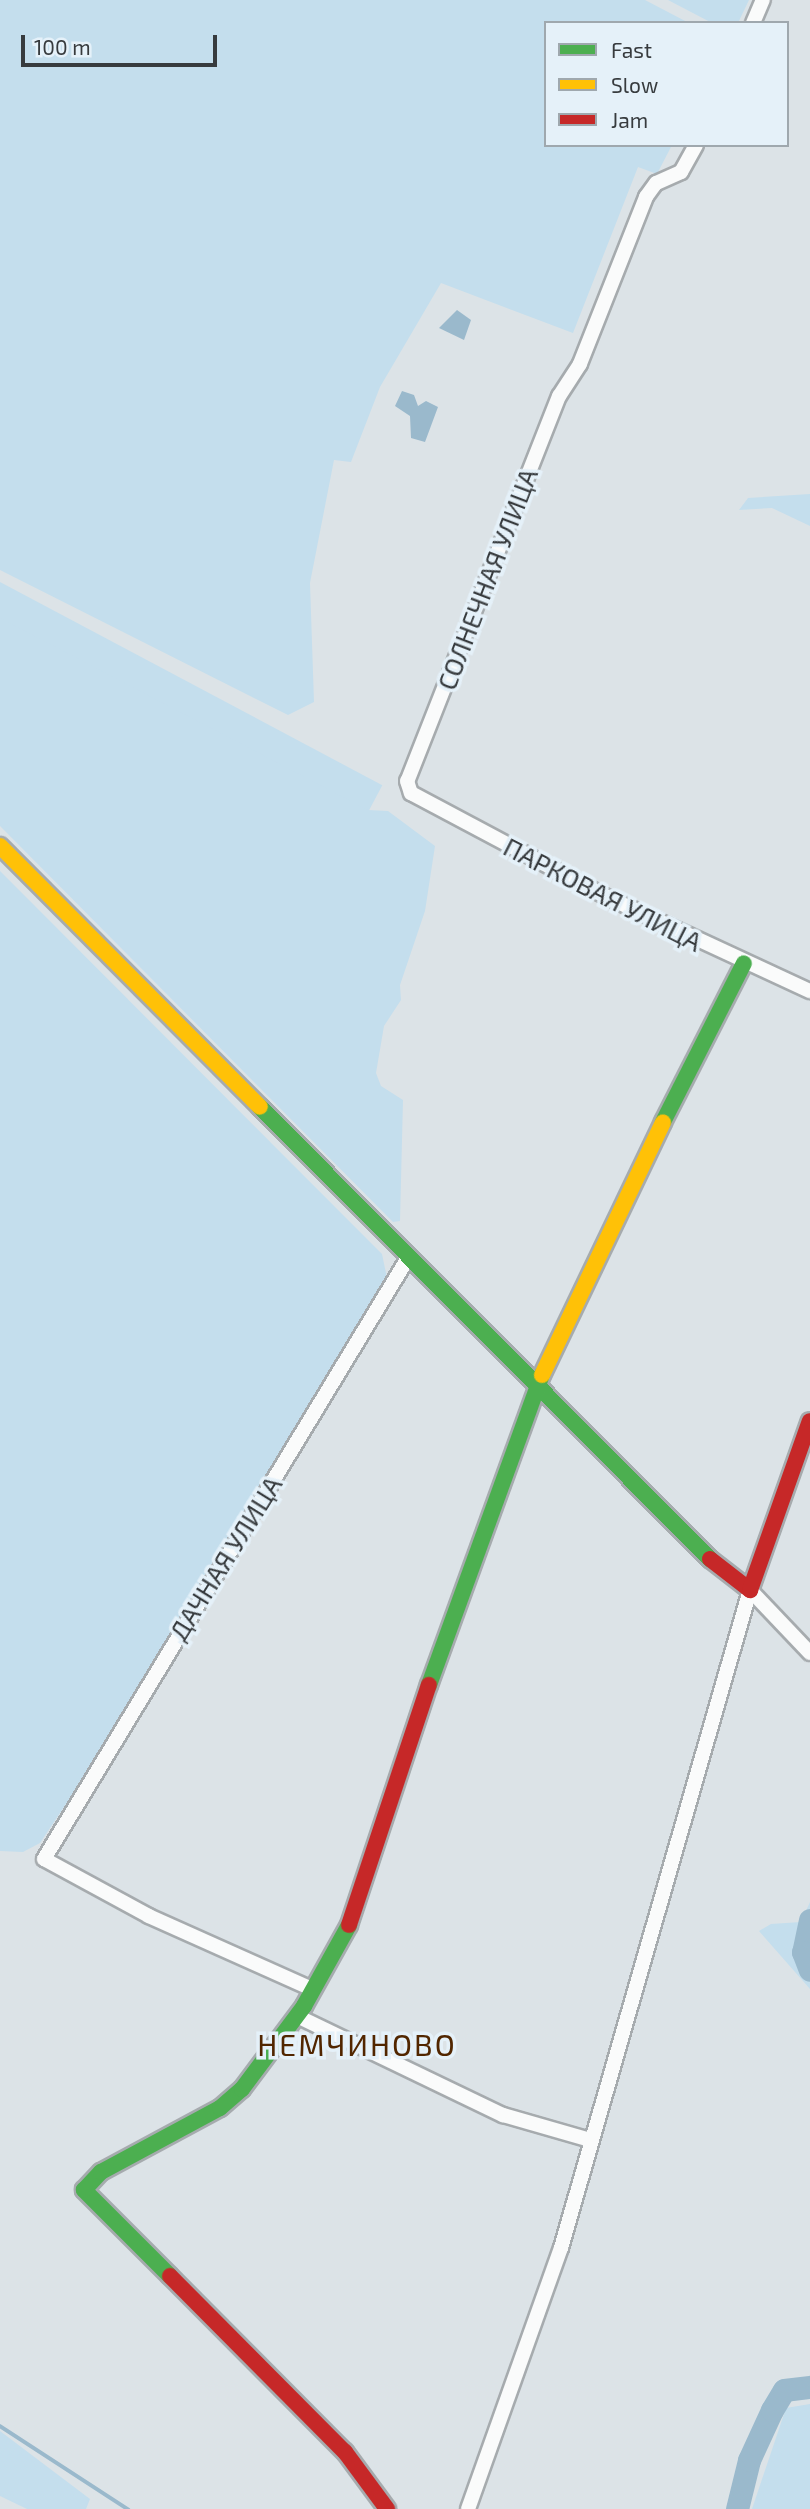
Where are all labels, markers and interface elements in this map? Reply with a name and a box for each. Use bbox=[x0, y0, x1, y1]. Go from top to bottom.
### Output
scale bar bbox=[24, 21, 220, 65]
legend bbox=[544, 21, 789, 147]
text: 100 m bbox=[34, 34, 91, 59]
text: Fast bbox=[611, 37, 652, 62]
text: Slow bbox=[611, 72, 658, 97]
text: Jam bbox=[611, 107, 648, 132]
street label: СОЛНЕЧНАЯ УЛИЦА bbox=[430, 464, 544, 694]
street label: ПАРКОВАЯ УЛИЦА bbox=[499, 831, 707, 957]
street label: ДАЧНАЯ УЛИЦА bbox=[162, 1470, 288, 1646]
district label: НЕМЧИНОВО bbox=[258, 2026, 456, 2062]

